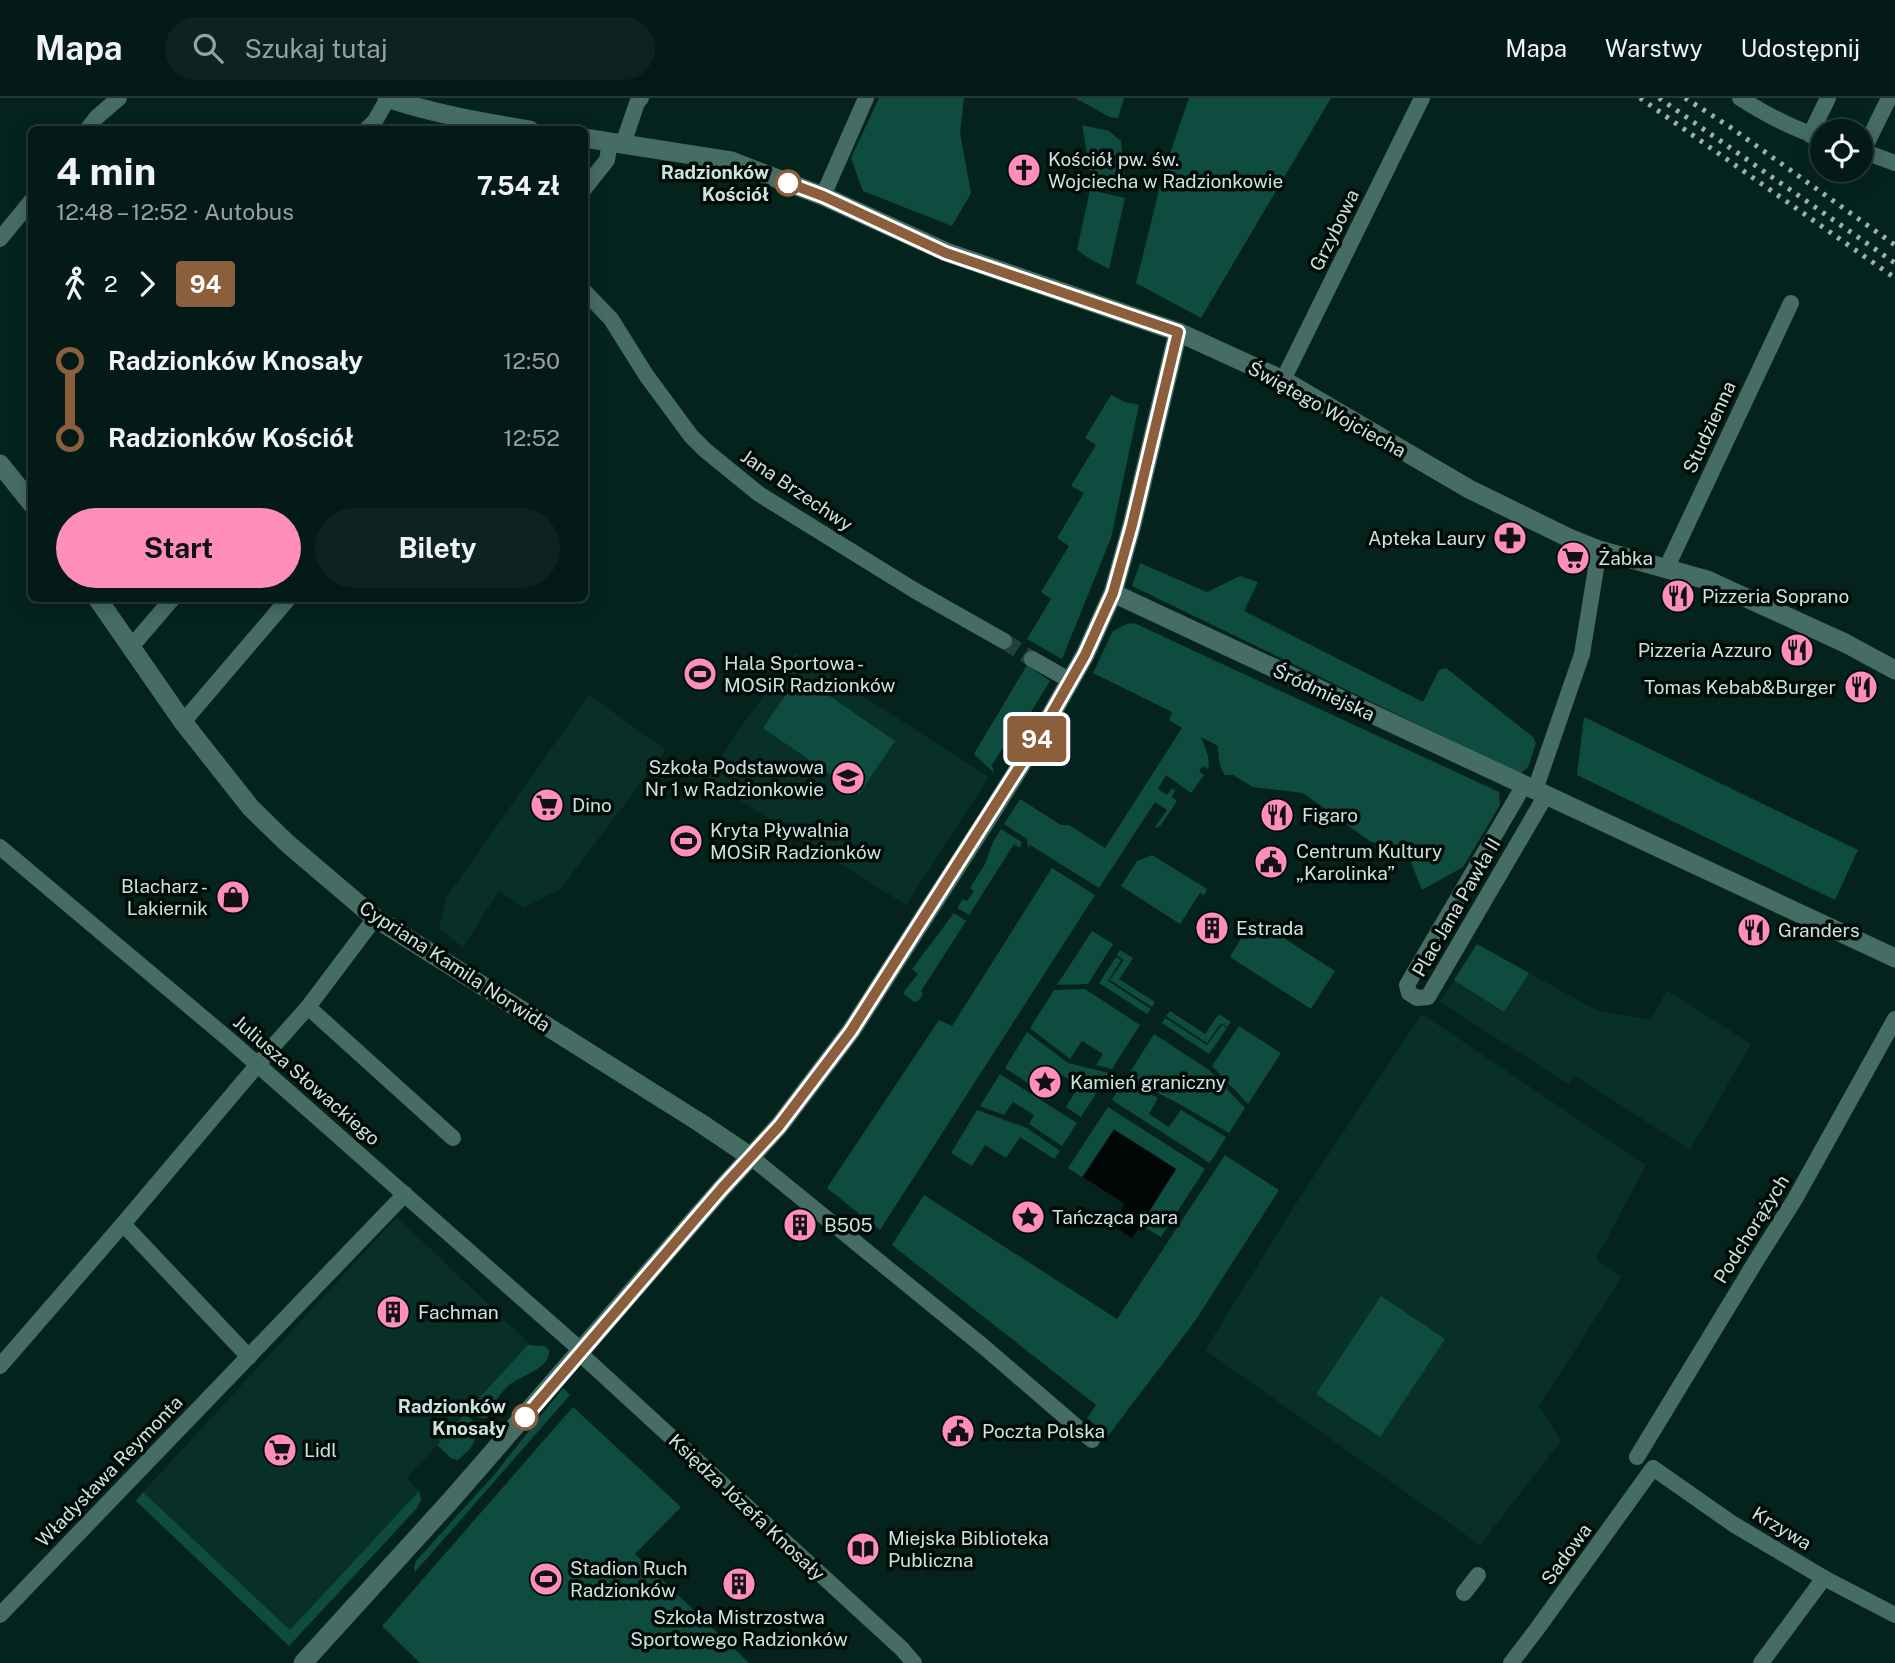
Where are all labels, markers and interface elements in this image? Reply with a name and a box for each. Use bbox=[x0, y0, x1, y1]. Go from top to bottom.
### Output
search box bbox=[165, 17, 655, 80]
text: Mapa bbox=[35, 29, 123, 67]
icon: search bbox=[189, 29, 227, 67]
text: Szukaj tutaj bbox=[245, 33, 388, 64]
text: Mapa bbox=[1505, 34, 1567, 62]
text: Warstwy bbox=[1605, 34, 1703, 62]
text: Udostępnij bbox=[1741, 34, 1860, 62]
map controls bbox=[1810, 119, 1873, 182]
button: locate bbox=[1810, 119, 1873, 182]
place label: Kościół pw. św. Wojciecha w Radzionkowie bbox=[1048, 148, 1283, 192]
text: 4 min bbox=[56, 149, 156, 194]
church icon: Kościół pw. św. Wojciecha w Radzionkowie bbox=[1005, 151, 1043, 189]
place label: Radzionków Kościół bbox=[661, 161, 769, 205]
text: 7.54 zł bbox=[477, 170, 560, 201]
marker: Radzionków Kościół bbox=[775, 170, 801, 196]
street label: Grzybowa bbox=[1305, 186, 1363, 274]
text: 12:48 – 12:52 · Autobus bbox=[56, 198, 294, 225]
icon: walk bbox=[56, 265, 94, 303]
icon: forward bbox=[128, 265, 166, 303]
text: 2 bbox=[104, 270, 118, 297]
text: 94 bbox=[190, 270, 221, 298]
text: Radzionków Knosały bbox=[108, 345, 363, 376]
text: 12:50 bbox=[503, 347, 560, 374]
street label: Świętego Wojciecha bbox=[1244, 356, 1410, 462]
street label: Studzienna bbox=[1678, 377, 1740, 477]
text: Radzionków Kościół bbox=[108, 422, 354, 453]
text: 12:52 bbox=[503, 424, 560, 451]
street label: Jana Brzechwy bbox=[737, 445, 857, 535]
button: Start bbox=[56, 508, 301, 588]
button: Bilety bbox=[315, 508, 560, 588]
pharmacy icon: Apteka Laury bbox=[1491, 519, 1529, 557]
place label: Apteka Laury bbox=[1368, 527, 1486, 549]
supermarket icon: Żabka bbox=[1554, 539, 1592, 577]
place label: Żabka bbox=[1598, 547, 1653, 569]
restaurant icon: Pizzeria Soprano bbox=[1659, 577, 1697, 615]
place label: Pizzeria Soprano bbox=[1702, 585, 1849, 607]
restaurant icon: Pizzeria Azzuro bbox=[1778, 631, 1816, 669]
place label: Pizzeria Azzuro bbox=[1638, 639, 1772, 661]
place label: Hala Sportowa - MOSiR Radzionków bbox=[724, 652, 895, 696]
sports icon: Hala Sportowa - MOSiR Radzionków bbox=[681, 655, 719, 693]
street label: Śródmiejska bbox=[1270, 659, 1378, 725]
restaurant icon: Tomas Kebab&Burger bbox=[1842, 668, 1880, 706]
place label: Tomas Kebab&Burger bbox=[1644, 676, 1836, 698]
line badge: 94 bbox=[1006, 716, 1068, 762]
text: 94 bbox=[1021, 725, 1053, 753]
place label: Szkoła Podstawowa Nr 1 w Radzionkowie bbox=[645, 756, 824, 800]
school or university icon: Szkoła Podstawowa Nr 1 w Radzionkowie bbox=[829, 759, 867, 797]
supermarket icon: Dino bbox=[528, 786, 566, 824]
place label: Dino bbox=[572, 794, 612, 816]
restaurant icon: Figaro bbox=[1258, 796, 1296, 834]
place label: Figaro bbox=[1302, 804, 1358, 826]
place label: Kryta Pływalnia MOSiR Radzionków bbox=[710, 819, 881, 863]
sports icon: Kryta Pływalnia MOSiR Radzionków bbox=[667, 822, 705, 860]
street label: Plac Jana Pawła II bbox=[1407, 834, 1505, 980]
place label: Centrum Kultury „Karolinka” bbox=[1296, 840, 1442, 884]
public building icon: Centrum Kultury „Karolinka” bbox=[1252, 843, 1290, 881]
place label: Blacharz - Lakiernik bbox=[121, 875, 208, 919]
shop icon: Blacharz - Lakiernik bbox=[214, 878, 252, 916]
street label: Cypriana Kamila Norwida bbox=[356, 896, 554, 1036]
building icon: Estrada bbox=[1193, 909, 1231, 947]
restaurant icon: Granders bbox=[1735, 911, 1773, 949]
place label: Estrada bbox=[1236, 917, 1304, 939]
place label: Granders bbox=[1778, 919, 1860, 941]
street label: Juliusza Słowackiego bbox=[229, 1010, 385, 1150]
place icon: Kamień graniczny bbox=[1026, 1063, 1064, 1101]
place label: Kamień graniczny bbox=[1070, 1071, 1226, 1093]
street label: Podchorążych bbox=[1709, 1171, 1793, 1287]
place icon: Tańcząca para bbox=[1009, 1198, 1047, 1236]
building icon: B505 bbox=[781, 1206, 819, 1244]
place label: Tańcząca para bbox=[1052, 1206, 1178, 1228]
place label: B505 bbox=[824, 1214, 873, 1236]
building icon: Fachman bbox=[374, 1293, 412, 1331]
place label: Fachman bbox=[418, 1301, 499, 1323]
street label: Władysława Reymonta bbox=[31, 1391, 187, 1551]
place label: Radzionków Knosały bbox=[398, 1395, 506, 1439]
marker: Radzionków Knosały bbox=[512, 1404, 538, 1430]
public building icon: Poczta Polska bbox=[939, 1412, 977, 1450]
place label: Poczta Polska bbox=[982, 1420, 1105, 1442]
street label: Księdza Józefa Knosały bbox=[665, 1429, 829, 1585]
supermarket icon: Lidl bbox=[261, 1431, 299, 1469]
place label: Lidl bbox=[304, 1439, 337, 1461]
street label: Krzywa bbox=[1748, 1502, 1816, 1554]
street label: Sadowa bbox=[1536, 1519, 1596, 1589]
place label: Miejska Biblioteka Publiczna bbox=[888, 1527, 1049, 1571]
library icon: Miejska Biblioteka Publiczna bbox=[844, 1530, 882, 1568]
place label: Stadion Ruch Radzionków bbox=[570, 1557, 688, 1601]
sports icon: Stadion Ruch Radzionków bbox=[527, 1560, 565, 1598]
building icon: Szkoła Mistrzostwa Sportowego Radzionków bbox=[720, 1565, 758, 1603]
place label: Szkoła Mistrzostwa Sportowego Radzionków bbox=[630, 1606, 848, 1650]

